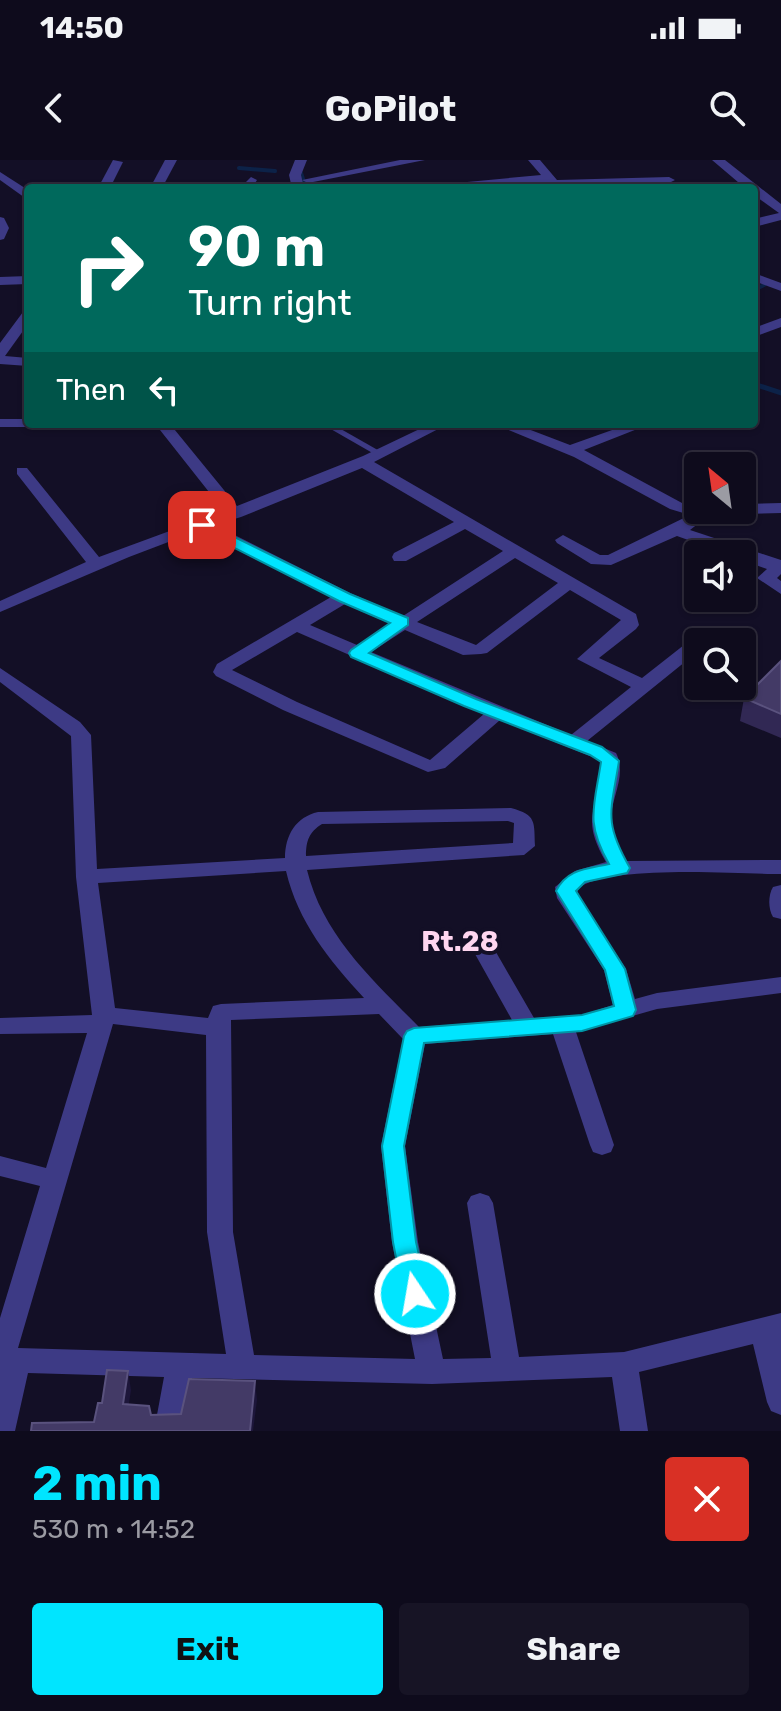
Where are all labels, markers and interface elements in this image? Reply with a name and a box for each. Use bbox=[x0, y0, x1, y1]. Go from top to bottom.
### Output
text: 14:50 bbox=[40, 10, 124, 46]
icon: back bbox=[32, 86, 76, 130]
icon: search bbox=[705, 86, 749, 130]
text: GoPilot bbox=[325, 87, 456, 130]
text: 90 m bbox=[188, 214, 325, 280]
icon: right bbox=[56, 216, 160, 320]
text: Turn right bbox=[188, 281, 352, 324]
icon: left bbox=[142, 368, 186, 412]
text: Then bbox=[56, 372, 126, 408]
north arrow bbox=[684, 452, 756, 524]
map controls bbox=[684, 452, 756, 700]
pin bbox=[168, 491, 236, 559]
icon: arrive bbox=[180, 503, 224, 547]
button: sound bbox=[684, 540, 756, 612]
button: search bbox=[684, 628, 756, 700]
district label: Rt.28 bbox=[421, 925, 499, 958]
position arrow bbox=[373, 1252, 457, 1336]
text: 2 min bbox=[32, 1455, 162, 1512]
button: close bbox=[665, 1457, 749, 1541]
text: 530 m · 14:52 bbox=[32, 1514, 195, 1545]
button: Exit bbox=[32, 1603, 383, 1695]
button: Share bbox=[399, 1603, 749, 1695]

